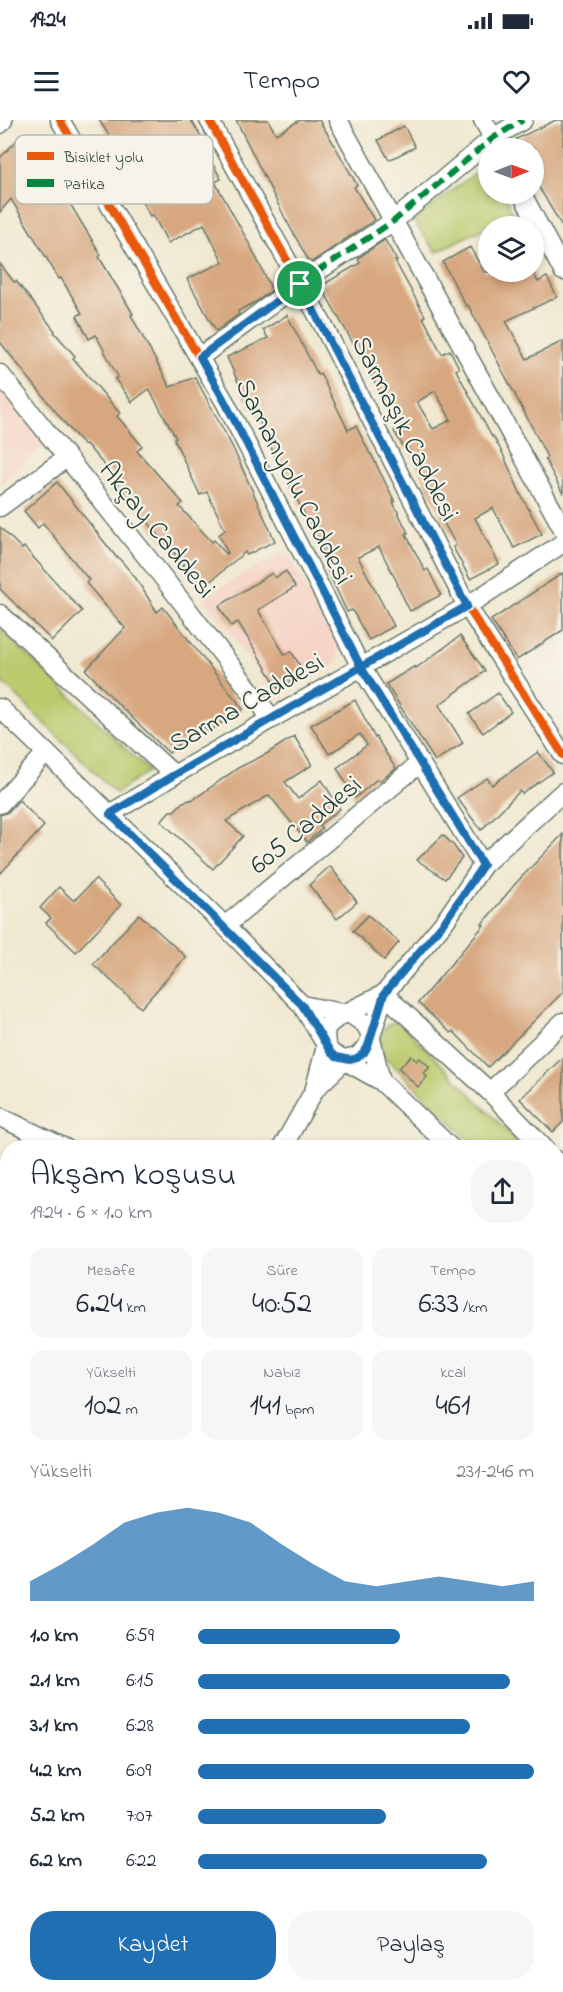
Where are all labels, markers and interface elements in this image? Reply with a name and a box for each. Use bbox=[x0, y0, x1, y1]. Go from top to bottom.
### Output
text: 19:24 bbox=[30, 5, 66, 37]
text: Tempo bbox=[243, 62, 320, 101]
icon: menu bbox=[30, 65, 63, 98]
icon: heart bbox=[500, 65, 533, 98]
legend bbox=[15, 135, 213, 204]
north arrow bbox=[478, 138, 544, 204]
map controls bbox=[478, 138, 544, 282]
text: Bisiklet yolu bbox=[63, 146, 144, 170]
text: Patika bbox=[64, 173, 105, 197]
button: layers bbox=[478, 216, 544, 282]
pin bbox=[274, 258, 325, 309]
icon: arrive bbox=[283, 267, 316, 300]
street label: Sarmaşık Caddesi bbox=[340, 330, 467, 529]
street label: Samanyolu Caddesi bbox=[224, 372, 362, 592]
street label: Akçay Caddesi bbox=[88, 453, 224, 608]
street label: Sarma Caddesi bbox=[163, 644, 332, 764]
street label: 605 Caddesi bbox=[242, 767, 371, 885]
text: Akşam koşusu bbox=[30, 1152, 236, 1200]
button: share bbox=[471, 1160, 534, 1223]
text: 19:24 · 6 × 1.0 km bbox=[30, 1199, 152, 1228]
text: Mesafe bbox=[87, 1259, 135, 1283]
text: Süre bbox=[266, 1259, 298, 1283]
text: Tempo bbox=[430, 1259, 476, 1283]
text: 6.24 bbox=[76, 1283, 123, 1327]
text: 40:52 bbox=[252, 1283, 312, 1327]
text: 6:33 bbox=[419, 1283, 459, 1327]
text: km bbox=[123, 1296, 146, 1320]
text: /km bbox=[459, 1296, 487, 1320]
text: Yükselti bbox=[86, 1361, 136, 1385]
text: Nabız bbox=[263, 1361, 301, 1385]
text: kcal bbox=[440, 1361, 466, 1385]
text: 102 bbox=[84, 1385, 122, 1429]
text: 141 bbox=[249, 1385, 281, 1429]
text: 461 bbox=[435, 1385, 471, 1429]
text: m bbox=[122, 1398, 138, 1422]
text: bpm bbox=[281, 1398, 315, 1422]
text: Yükselti bbox=[30, 1458, 92, 1487]
text: 231–246 m bbox=[456, 1458, 534, 1487]
text: 1.0 km bbox=[30, 1622, 78, 1651]
text: 6:59 bbox=[126, 1622, 154, 1651]
text: 2.1 km bbox=[30, 1667, 80, 1696]
text: 6:15 bbox=[126, 1667, 154, 1696]
text: 3.1 km bbox=[30, 1712, 78, 1741]
text: 6:28 bbox=[126, 1712, 154, 1741]
text: 4.2 km bbox=[30, 1757, 82, 1786]
text: 6:09 bbox=[126, 1757, 151, 1786]
text: 5.2 km bbox=[30, 1802, 85, 1831]
text: 7:07 bbox=[126, 1802, 153, 1831]
text: 6.2 km bbox=[30, 1847, 82, 1876]
text: 6:22 bbox=[126, 1847, 156, 1876]
button: Kaydet bbox=[30, 1911, 276, 1980]
button: Paylaş bbox=[288, 1911, 534, 1980]

